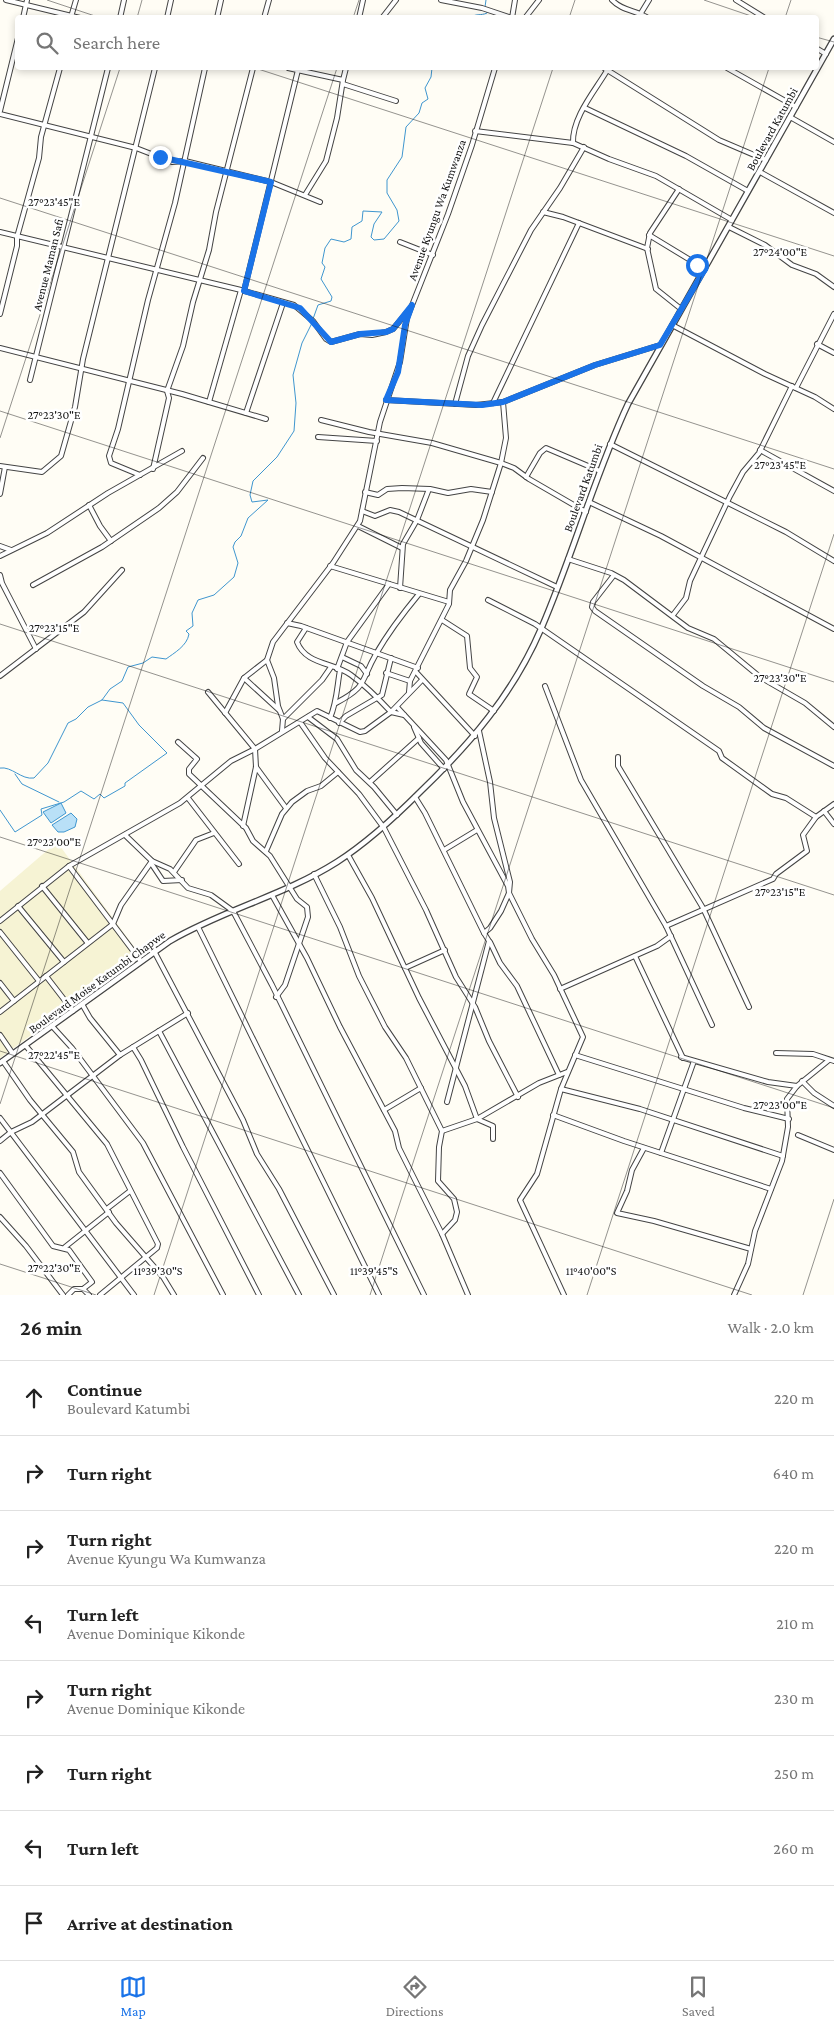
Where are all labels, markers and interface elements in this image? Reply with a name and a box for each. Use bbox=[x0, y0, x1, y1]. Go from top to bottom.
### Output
search box bbox=[15, 15, 819, 70]
icon: search bbox=[33, 29, 61, 57]
text: Search here bbox=[73, 32, 160, 53]
street label: Boulevard Katumbi bbox=[743, 85, 801, 173]
street label: Avenue Kyungu Wa Kumwanza bbox=[405, 137, 469, 282]
route end bbox=[149, 146, 172, 169]
text: 27°23'45"E bbox=[28, 195, 80, 209]
street label: Avenue Maman Safi bbox=[30, 217, 66, 313]
text: 27°24'00"E bbox=[753, 245, 808, 259]
route start bbox=[686, 254, 709, 277]
text: 27°23'30"E bbox=[28, 408, 81, 422]
street label: Boulevard Katumbi bbox=[561, 442, 605, 534]
text: 27°23'45"E bbox=[754, 458, 806, 472]
text: 27°23'15"E bbox=[29, 621, 80, 635]
text: 27°23'30"E bbox=[754, 671, 807, 685]
text: 27°23'00"E bbox=[27, 835, 81, 849]
text: 27°23'15"E bbox=[755, 885, 806, 899]
street label: Boulevard Moise Katumbi Chapwe bbox=[26, 928, 168, 1036]
text: 27°22'45"E bbox=[28, 1048, 80, 1062]
text: 27°23'00"E bbox=[753, 1098, 807, 1112]
text: 27°22'30"E bbox=[28, 1261, 81, 1275]
text: 11°39'30"S bbox=[134, 1264, 183, 1278]
text: 11°39'45"S bbox=[350, 1264, 398, 1278]
text: 11°40'00"S bbox=[566, 1264, 617, 1278]
text: 26 min bbox=[20, 1316, 82, 1340]
text: Walk · 2.0 km bbox=[728, 1319, 814, 1336]
text: Continue bbox=[67, 1379, 142, 1400]
icon: ahead bbox=[20, 1384, 48, 1412]
text: 220 m bbox=[774, 1390, 814, 1407]
text: Boulevard Katumbi bbox=[67, 1400, 190, 1417]
icon: right bbox=[20, 1459, 48, 1487]
text: Turn right bbox=[67, 1463, 152, 1484]
text: 640 m bbox=[773, 1465, 814, 1482]
text: Turn right bbox=[67, 1529, 152, 1550]
icon: right bbox=[20, 1534, 48, 1562]
text: 220 m bbox=[774, 1540, 814, 1557]
text: Avenue Kyungu Wa Kumwanza bbox=[67, 1550, 266, 1567]
text: Turn left bbox=[67, 1604, 139, 1625]
icon: left bbox=[20, 1609, 48, 1637]
text: 210 m bbox=[776, 1615, 814, 1632]
text: Avenue Dominique Kikonde bbox=[67, 1625, 245, 1642]
text: Turn right bbox=[67, 1679, 152, 1700]
icon: right bbox=[20, 1684, 48, 1712]
text: 230 m bbox=[774, 1690, 814, 1707]
text: Avenue Dominique Kikonde bbox=[67, 1700, 245, 1717]
icon: right bbox=[20, 1759, 48, 1787]
text: Turn right bbox=[67, 1763, 152, 1784]
text: 250 m bbox=[774, 1765, 814, 1782]
icon: left bbox=[20, 1834, 48, 1862]
text: Turn left bbox=[67, 1838, 139, 1859]
text: 260 m bbox=[773, 1840, 814, 1857]
icon: arrive bbox=[20, 1909, 48, 1937]
text: Arrive at destination bbox=[67, 1913, 233, 1934]
tab: Map bbox=[119, 1973, 147, 2019]
tab: Directions bbox=[386, 1973, 444, 2019]
tab: Saved bbox=[682, 1973, 715, 2019]

